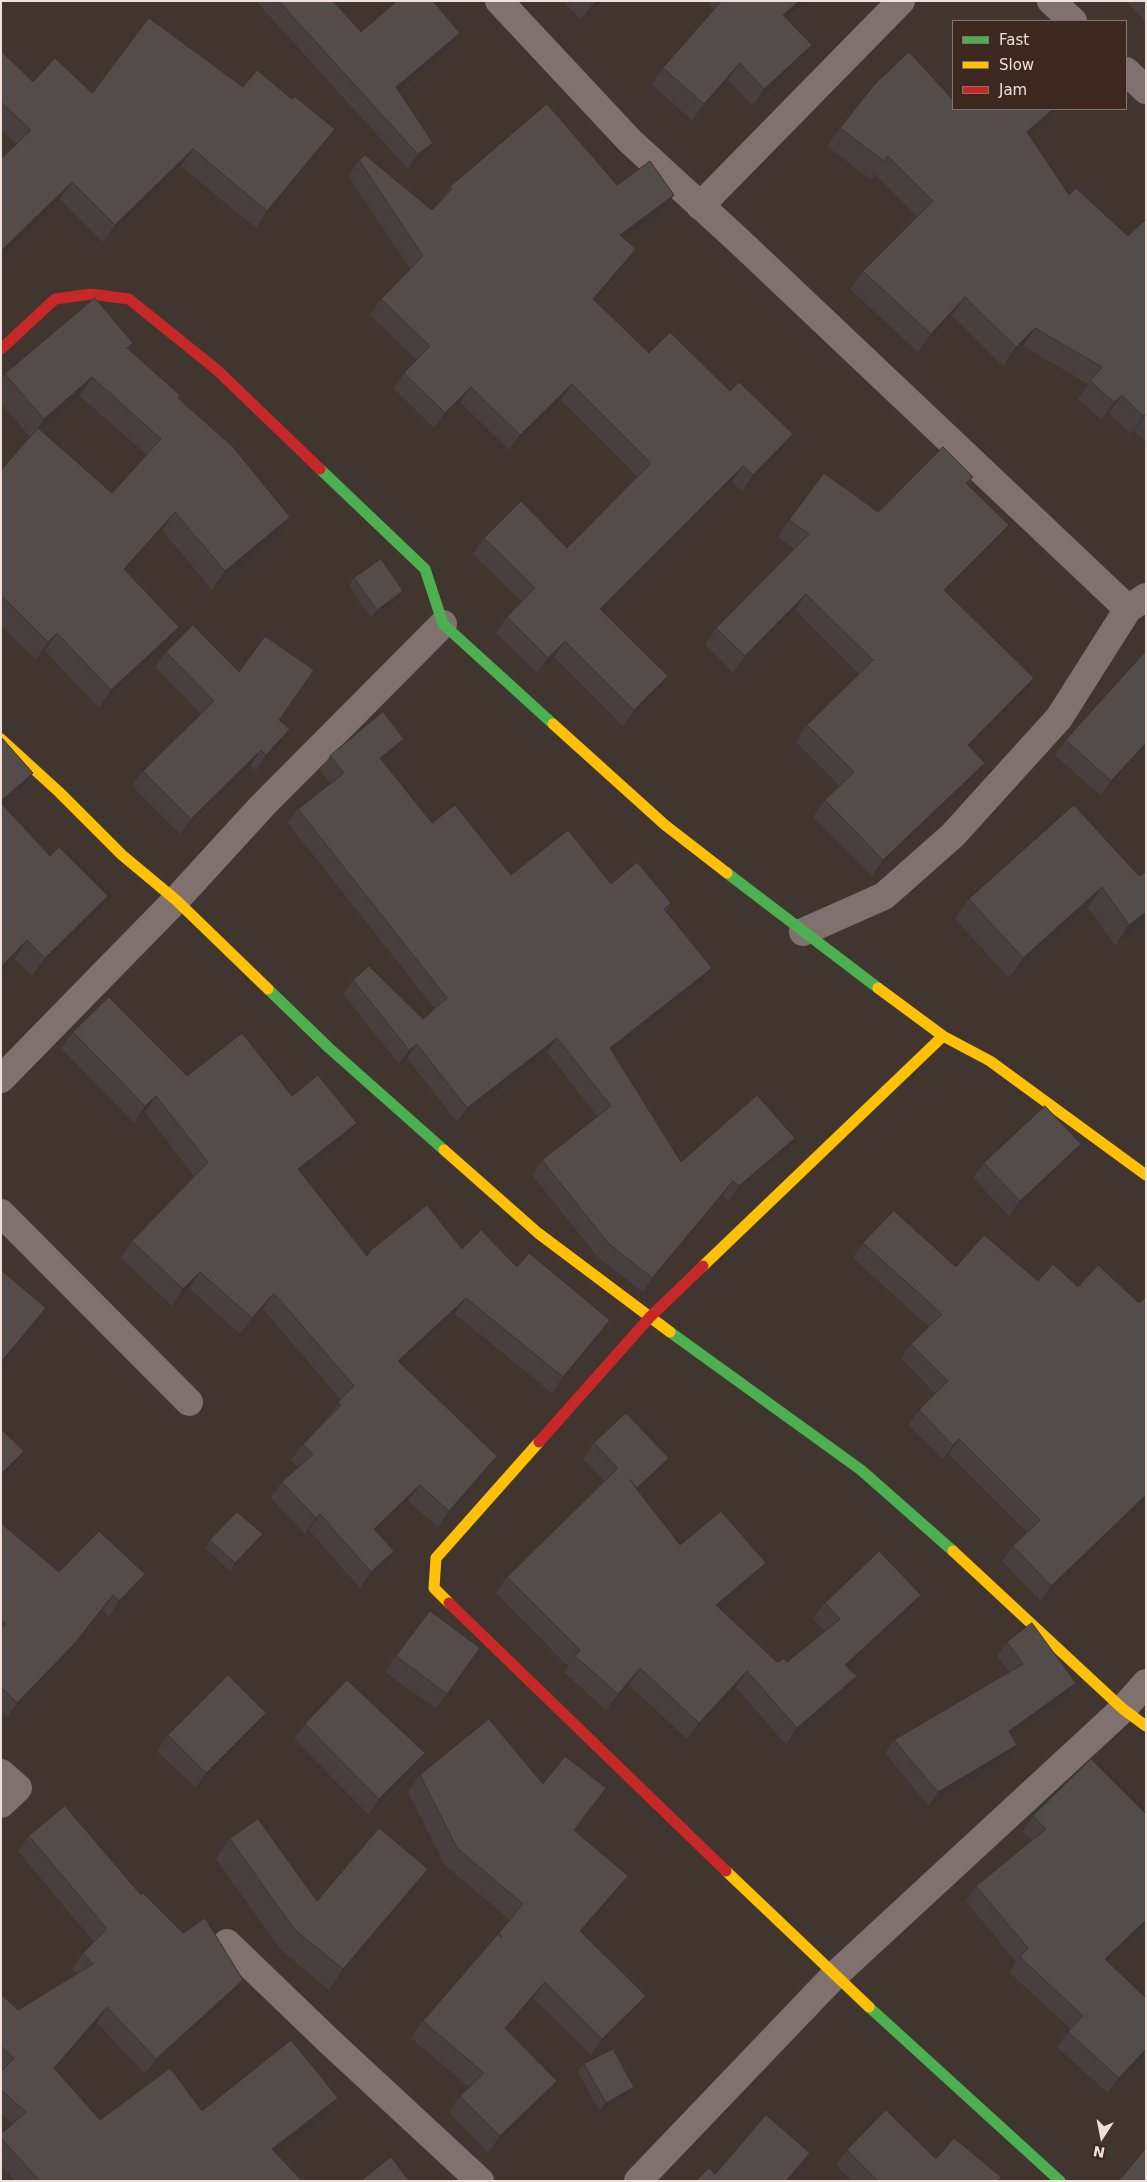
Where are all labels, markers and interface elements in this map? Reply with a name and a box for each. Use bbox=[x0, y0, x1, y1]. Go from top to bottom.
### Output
legend bbox=[952, 20, 1127, 110]
text: Fast bbox=[999, 31, 1029, 49]
text: Slow bbox=[999, 56, 1034, 74]
text: Jam bbox=[999, 81, 1027, 99]
north arrow bbox=[1077, 2112, 1127, 2162]
text: N bbox=[1092, 2143, 1106, 2161]

